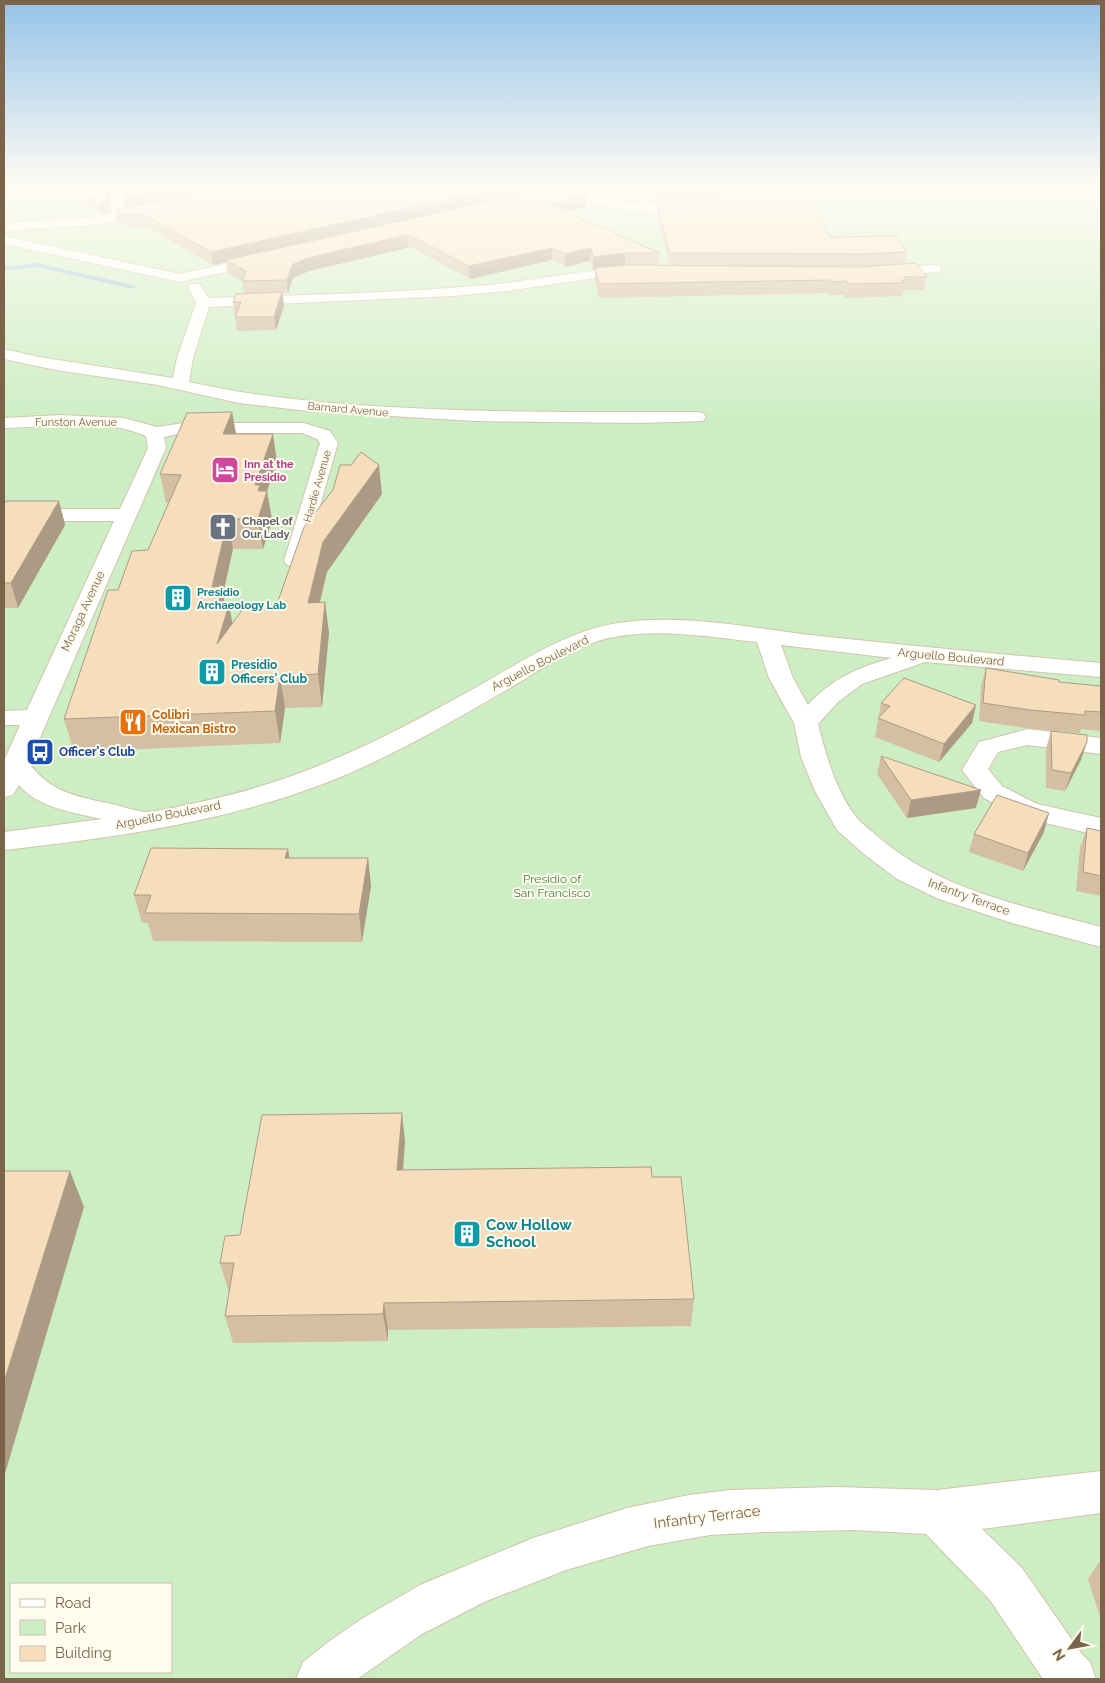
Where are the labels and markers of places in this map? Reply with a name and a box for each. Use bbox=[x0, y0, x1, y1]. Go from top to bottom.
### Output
hotel icon: Inn at the Presidio bbox=[210, 455, 240, 485]
place label: Inn at the Presidio bbox=[244, 458, 294, 484]
church icon: Chapel of Our Lady bbox=[208, 512, 238, 542]
place label: Chapel of Our Lady bbox=[242, 515, 294, 541]
building icon: Presidio Archaeology Lab bbox=[163, 583, 193, 613]
place label: Presidio Archaeology Lab bbox=[197, 586, 286, 612]
building icon: Presidio Officers' Club bbox=[197, 657, 227, 687]
place label: Presidio Officers' Club bbox=[231, 658, 307, 686]
restaurant icon: Colibri Mexican Bistro bbox=[118, 707, 148, 737]
place label: Colibri Mexican Bistro bbox=[152, 708, 236, 736]
bus stop icon: Officer's Club bbox=[25, 737, 55, 767]
place label: Officer's Club bbox=[59, 745, 136, 759]
place label: Cow Hollow School bbox=[486, 1216, 572, 1251]
building icon: Cow Hollow School bbox=[452, 1219, 482, 1249]

